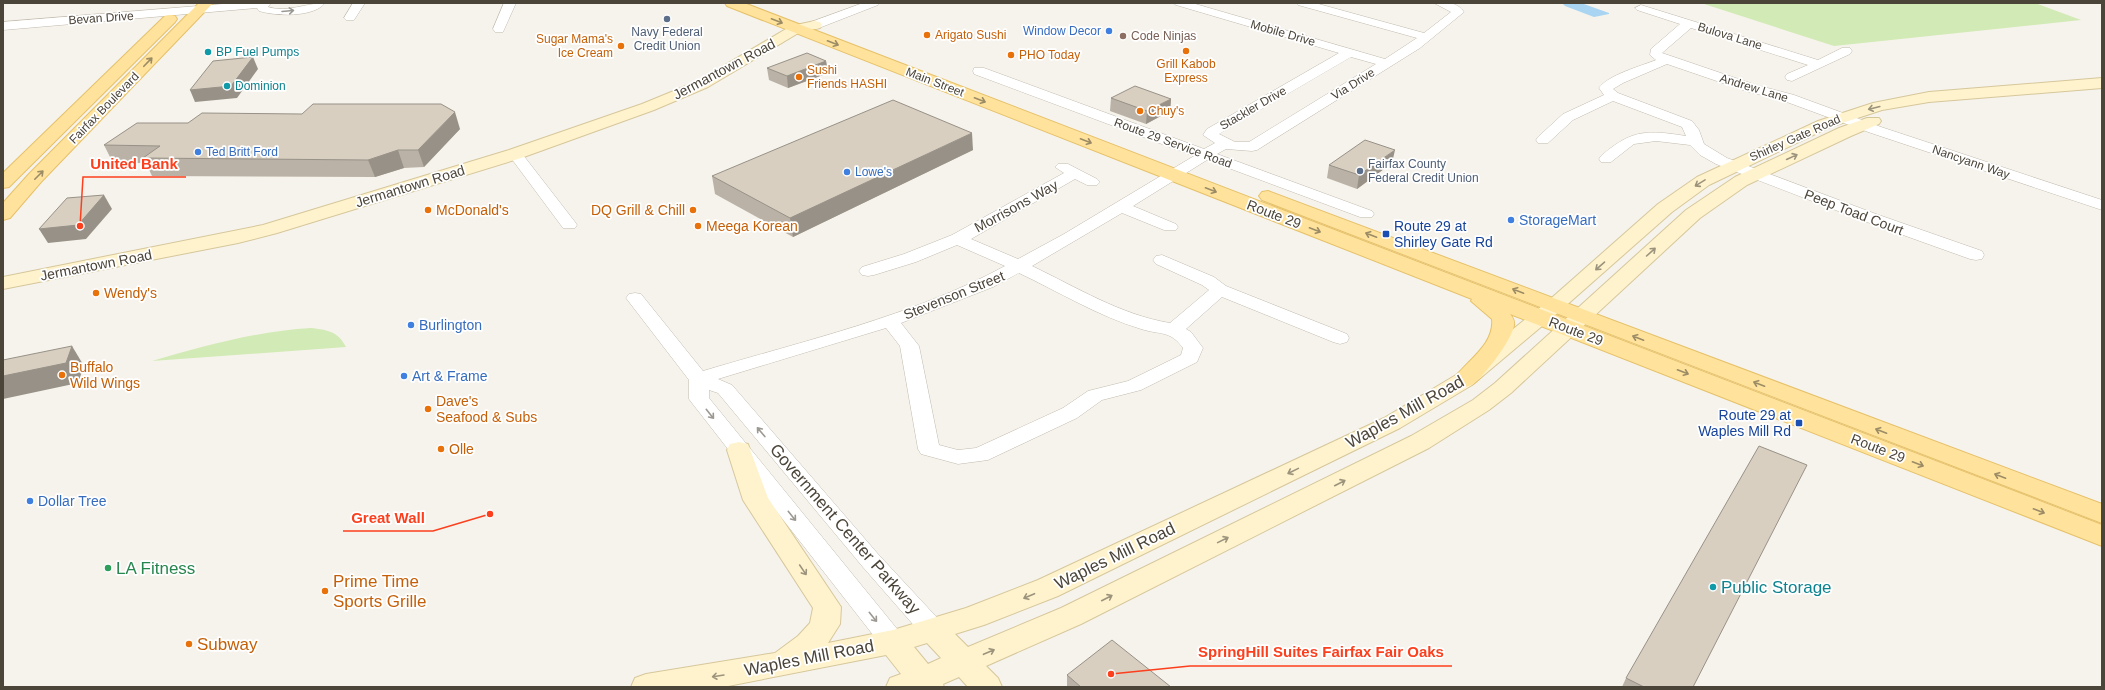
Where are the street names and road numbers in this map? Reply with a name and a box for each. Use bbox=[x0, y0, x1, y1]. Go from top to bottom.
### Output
street label: Bevan Drive bbox=[68, 9, 134, 27]
street label: Mobile Drive bbox=[1249, 17, 1317, 49]
street label: Bulova Lane bbox=[1696, 20, 1764, 53]
street label: Jermantown Road bbox=[670, 35, 778, 103]
street label: Main Street bbox=[904, 64, 967, 100]
street label: Via Drive bbox=[1329, 65, 1378, 103]
street label: Fairfax Boulevard bbox=[66, 69, 142, 147]
street label: Andrew Lane bbox=[1718, 71, 1790, 105]
street label: Stackler Drive bbox=[1217, 83, 1289, 133]
street label: Shirley Gate Road bbox=[1747, 112, 1843, 164]
street label: Route 29 Service Road bbox=[1112, 115, 1234, 171]
street label: Nancyann Way bbox=[1930, 142, 2012, 182]
street label: Jermantown Road bbox=[353, 162, 467, 210]
street label: Morrisons Way bbox=[972, 177, 1060, 235]
street label: Peep Toad Court bbox=[1802, 186, 1906, 238]
street label: Route 29 bbox=[1245, 196, 1304, 232]
street label: Jermantown Road bbox=[39, 246, 153, 284]
street label: Stevenson Street bbox=[901, 267, 1007, 323]
street label: Route 29 bbox=[1547, 313, 1606, 349]
street label: Waples Mill Road bbox=[1343, 372, 1467, 452]
street label: Route 29 bbox=[1849, 430, 1908, 466]
street label: Government Center Parkway bbox=[766, 440, 924, 618]
street label: Waples Mill Road bbox=[1052, 519, 1178, 593]
street label: Waples Mill Road bbox=[743, 636, 875, 680]

